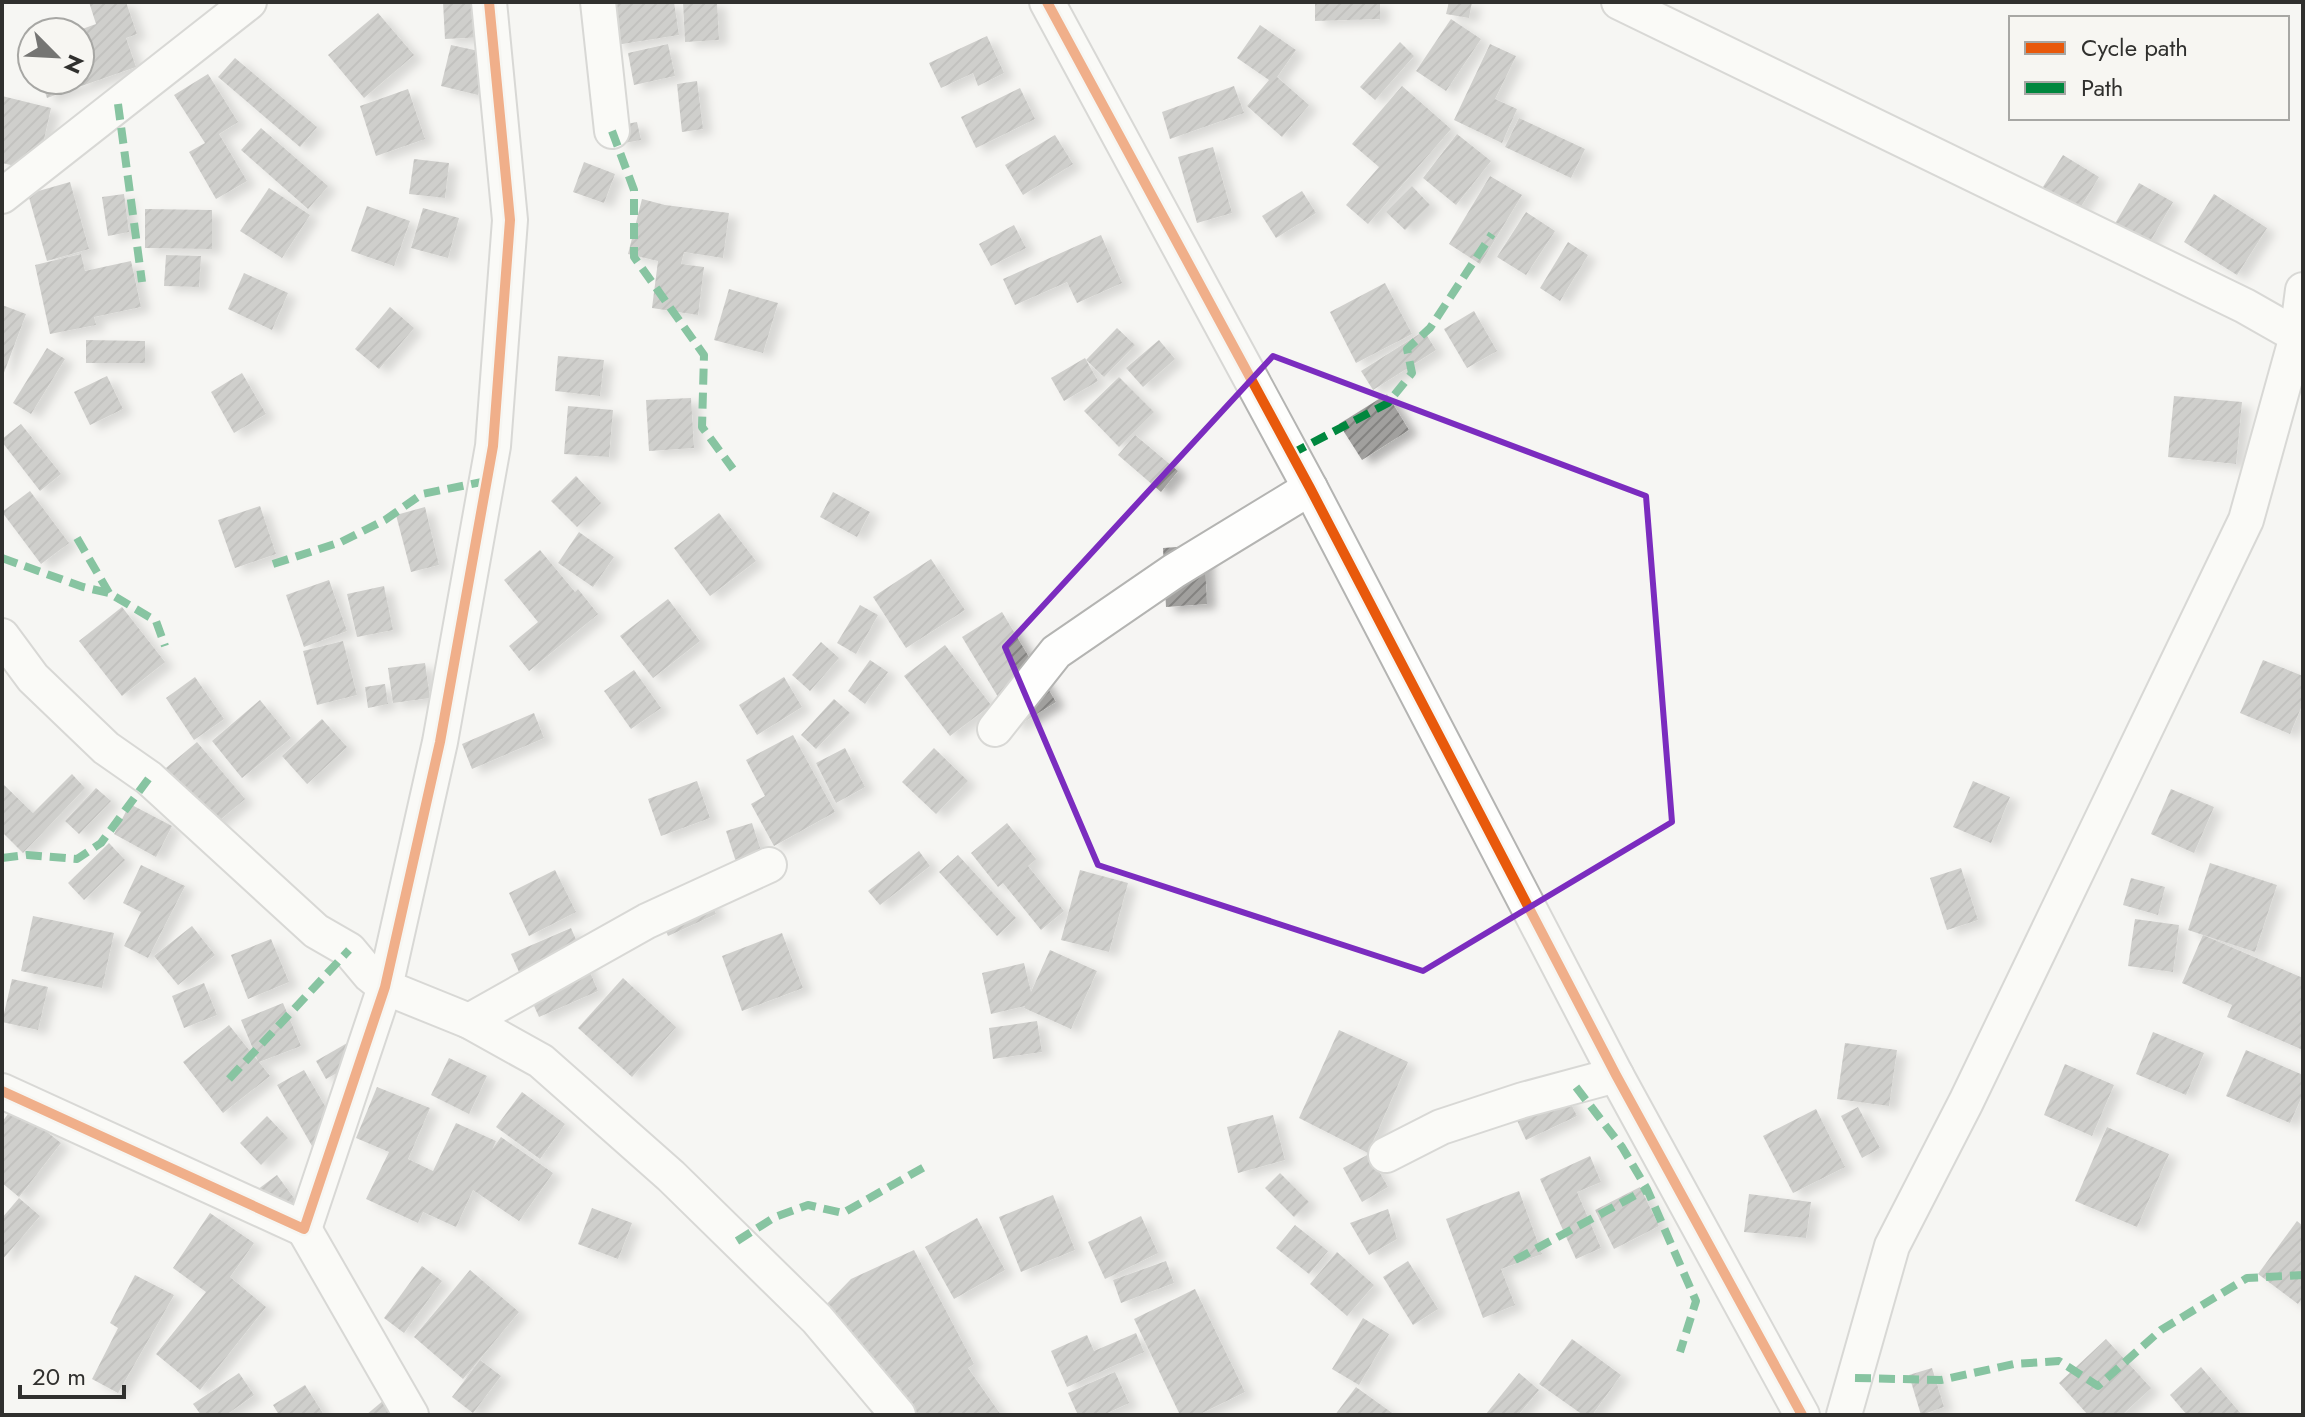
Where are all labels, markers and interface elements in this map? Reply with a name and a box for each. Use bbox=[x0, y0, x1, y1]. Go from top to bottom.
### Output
north arrow bbox=[16, 16, 96, 96]
legend bbox=[2009, 16, 2289, 120]
text: Cycle path bbox=[2081, 30, 2188, 65]
text: N bbox=[56, 50, 92, 79]
text: Path bbox=[2081, 70, 2123, 105]
scale bar bbox=[20, 1349, 124, 1399]
text: 20 m bbox=[32, 1359, 86, 1394]

